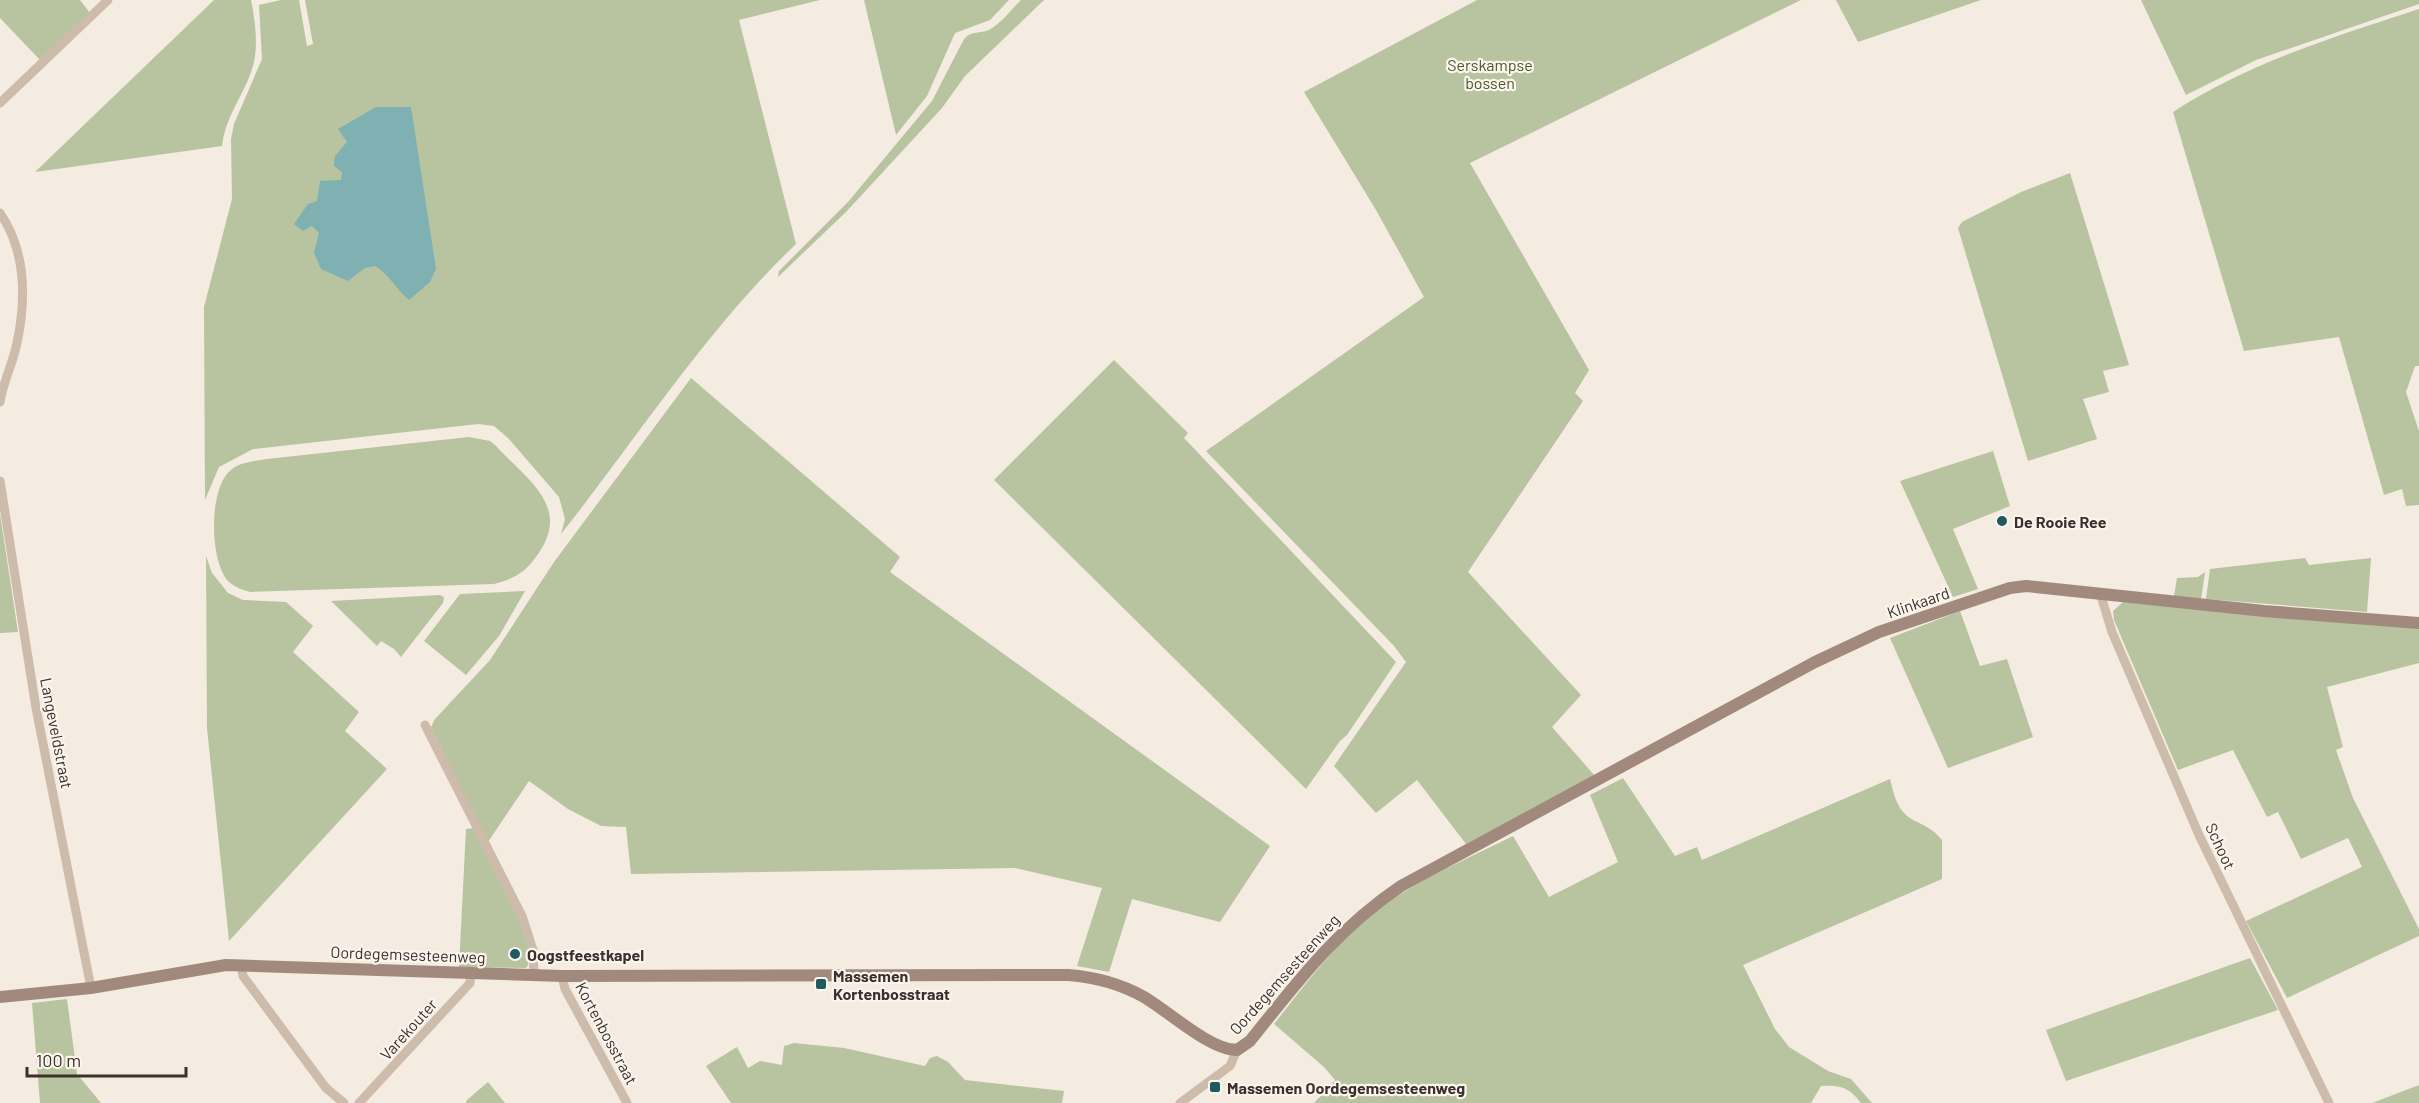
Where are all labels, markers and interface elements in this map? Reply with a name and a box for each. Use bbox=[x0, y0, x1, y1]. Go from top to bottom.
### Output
park label: Serskampse bossen bbox=[1447, 55, 1533, 92]
place label: De Rooie Ree bbox=[2014, 512, 2107, 531]
marker: De Rooie Ree bbox=[1995, 514, 2009, 528]
street label: Klinkaard bbox=[1884, 582, 1952, 622]
street label: Langeveldstraat bbox=[37, 676, 77, 790]
street label: Schoot bbox=[2202, 820, 2240, 872]
street label: Oordegemsesteenweg bbox=[1225, 910, 1343, 1038]
street label: Oordegemsesteenweg bbox=[330, 942, 486, 966]
place label: Oogstfeestkapel bbox=[527, 945, 644, 964]
marker: Oogstfeestkapel bbox=[508, 947, 522, 961]
place label: Massemen Kortenbosstraat bbox=[833, 966, 950, 1003]
marker: Massemen Kortenbosstraat bbox=[814, 977, 828, 991]
street label: Kortenbosstraat bbox=[572, 979, 642, 1087]
street label: Varekouter bbox=[375, 994, 441, 1064]
scale bar bbox=[27, 1040, 186, 1078]
text: 100 m bbox=[36, 1049, 81, 1071]
place label: Massemen Oordegemsesteenweg bbox=[1227, 1078, 1465, 1097]
marker: Massemen Oordegemsesteenweg bbox=[1208, 1080, 1222, 1094]

